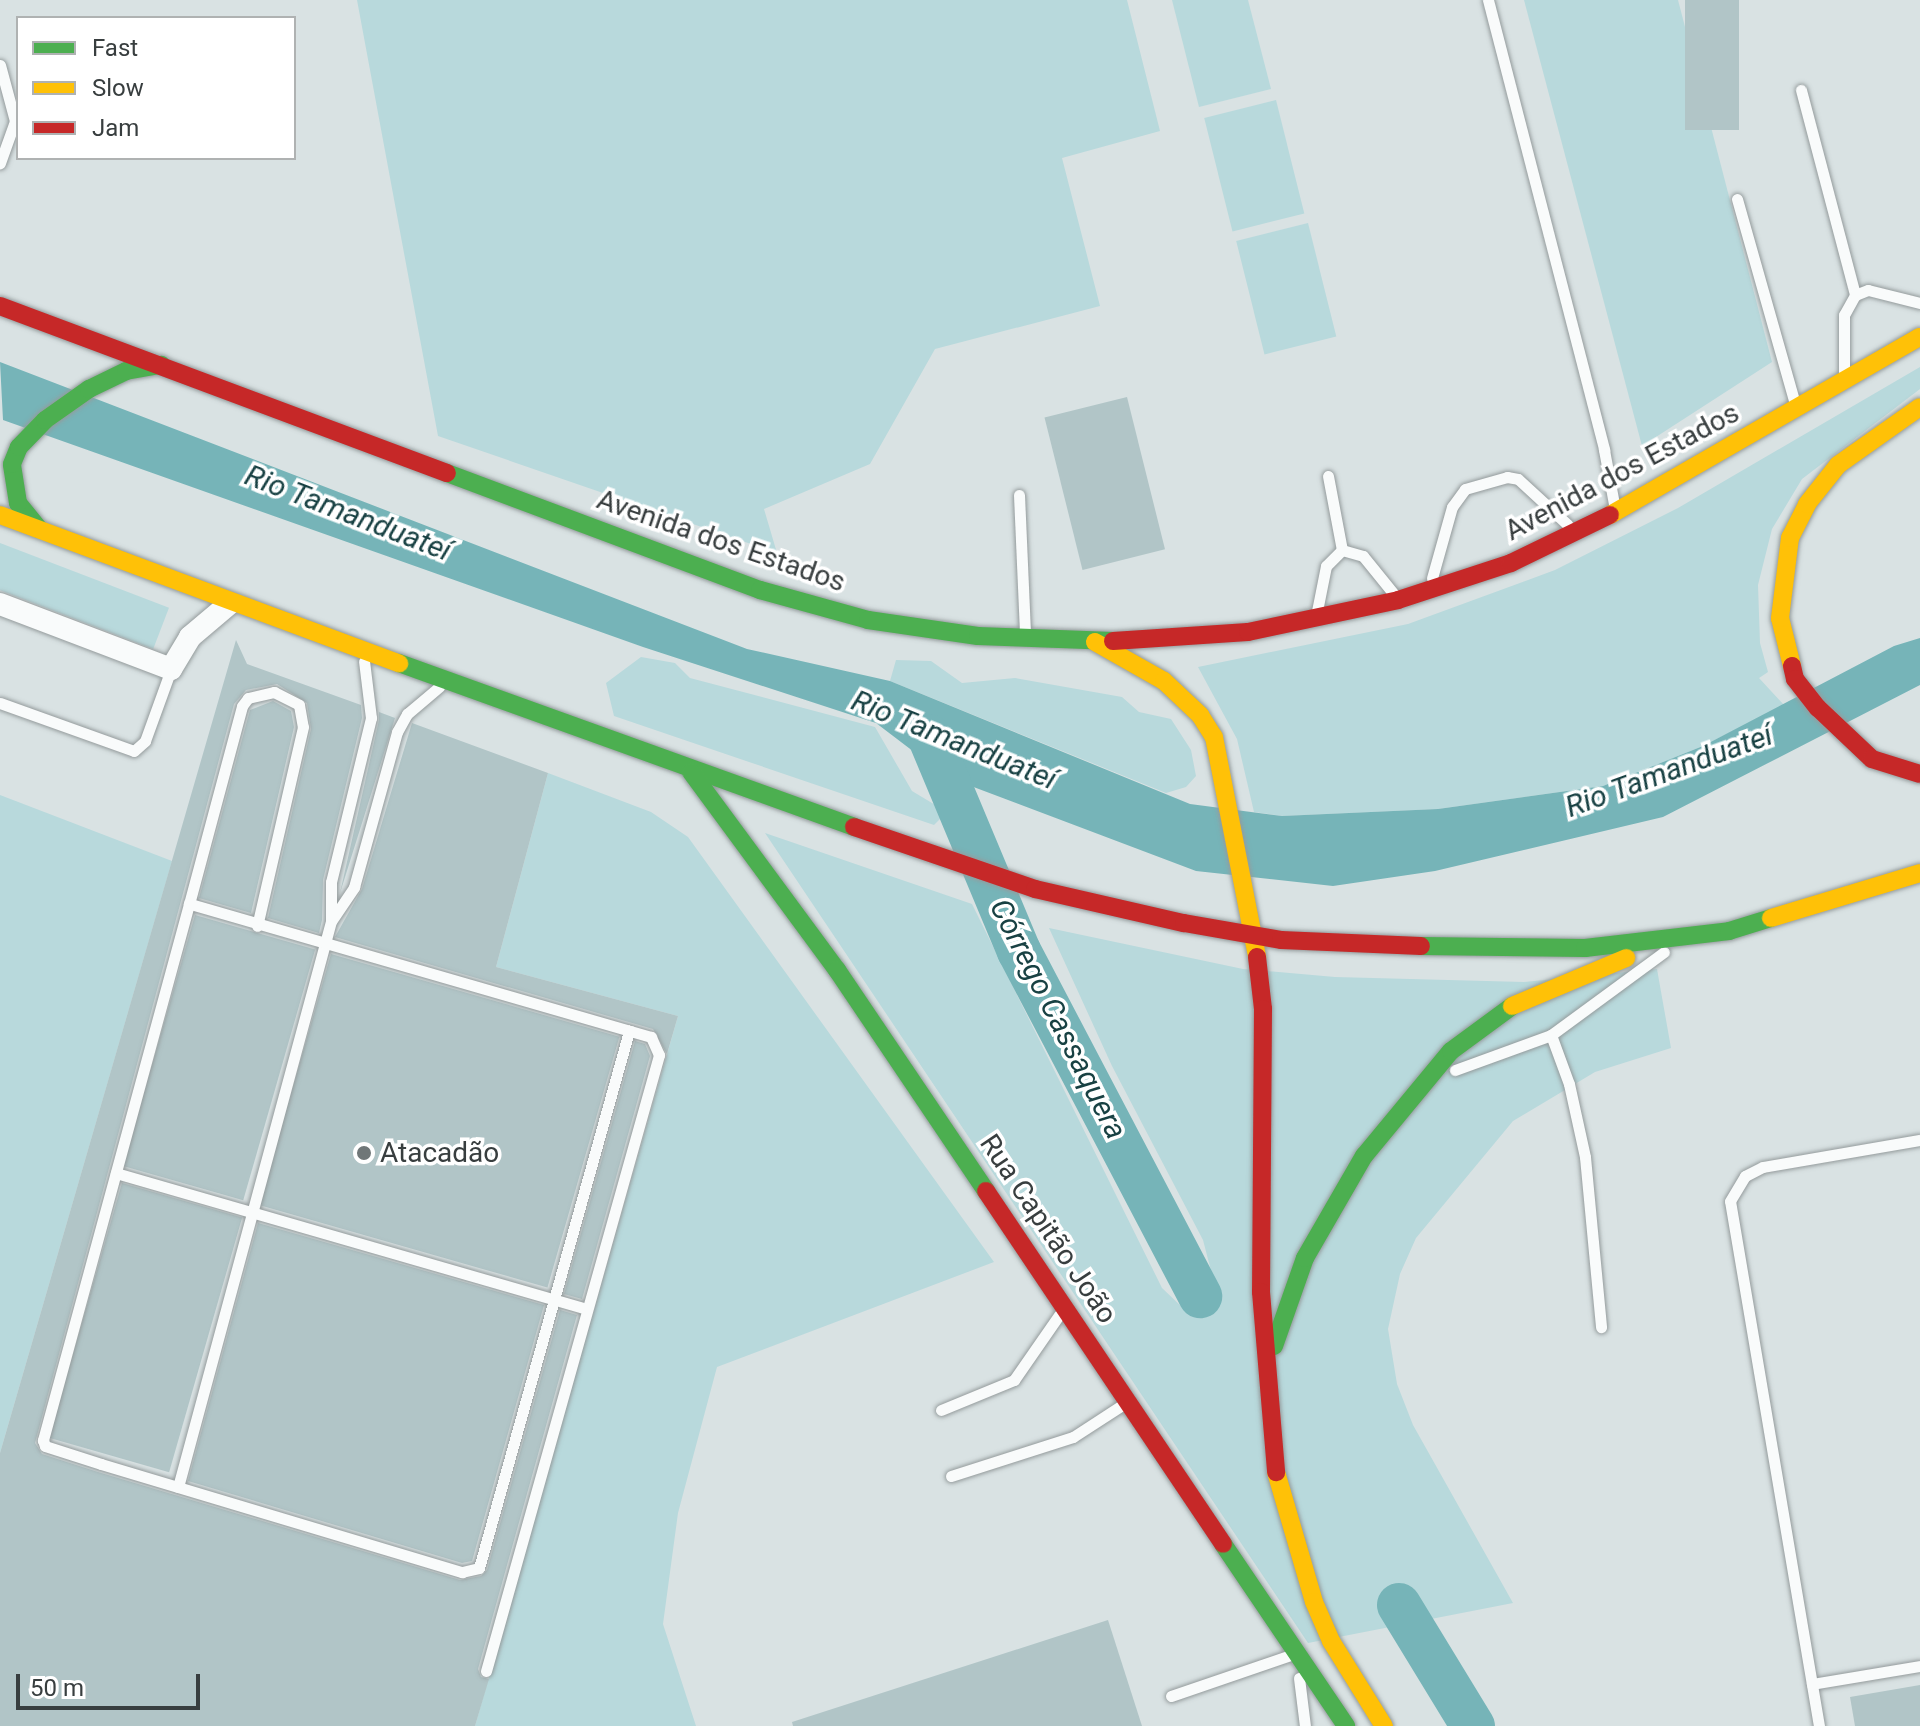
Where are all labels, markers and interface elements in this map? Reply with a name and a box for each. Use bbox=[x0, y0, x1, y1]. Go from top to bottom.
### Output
legend bbox=[16, 16, 296, 160]
text: Fast bbox=[92, 34, 138, 62]
text: Slow bbox=[92, 74, 144, 102]
text: Jam bbox=[92, 114, 139, 142]
street label: Avenida dos Estados bbox=[1499, 396, 1745, 548]
water label: Rio Tamanduateí bbox=[240, 457, 456, 569]
street label: Avenida dos Estados bbox=[593, 483, 849, 599]
water label: Rio Tamanduateí bbox=[846, 682, 1062, 798]
water label: Rio Tamanduateí bbox=[1560, 717, 1778, 825]
water label: Córrego Cassaquera bbox=[982, 893, 1134, 1145]
street label: Rua Capitão João bbox=[972, 1128, 1124, 1330]
place label: Atacadão bbox=[380, 1136, 499, 1170]
marker: Atacadão bbox=[355, 1144, 373, 1162]
scale bar bbox=[20, 1658, 204, 1708]
text: 50 m bbox=[30, 1674, 84, 1702]

